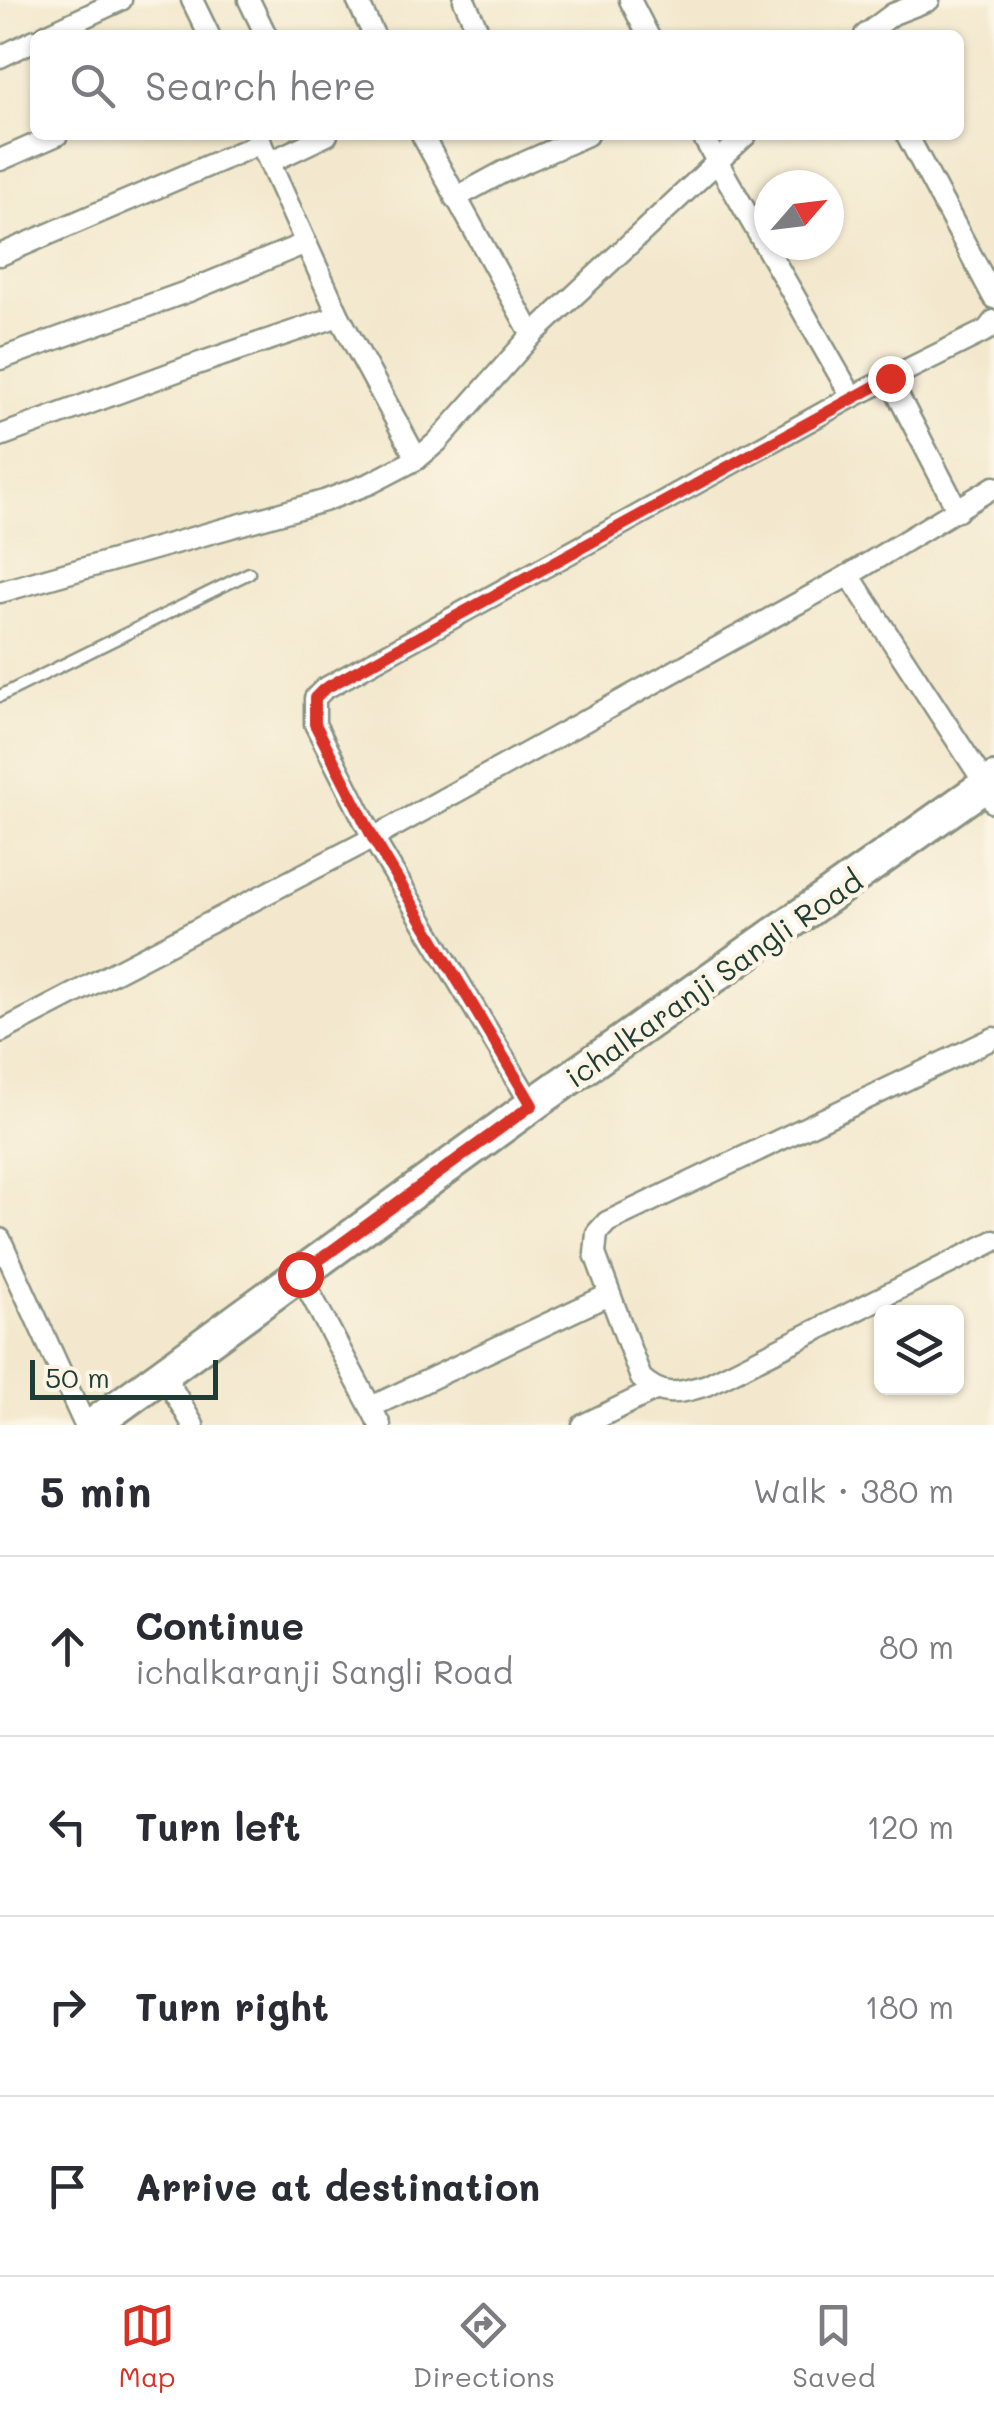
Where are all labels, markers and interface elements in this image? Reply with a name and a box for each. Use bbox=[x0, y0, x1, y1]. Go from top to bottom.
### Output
search box bbox=[30, 30, 964, 140]
icon: search bbox=[65, 58, 120, 113]
text: Search here bbox=[145, 60, 376, 110]
north arrow bbox=[754, 170, 844, 260]
route end bbox=[868, 356, 914, 402]
street label: ichalkaranji Sangli Road bbox=[556, 860, 870, 1096]
route start bbox=[278, 1252, 324, 1298]
map controls bbox=[874, 1305, 964, 1395]
button: layers bbox=[874, 1305, 964, 1395]
scale bar bbox=[30, 1355, 218, 1400]
text: 50 m bbox=[45, 1359, 110, 1395]
text: 5 min bbox=[40, 1463, 151, 1518]
text: Walk · 380 m bbox=[753, 1469, 954, 1511]
text: Continue bbox=[135, 1600, 304, 1650]
icon: ahead bbox=[40, 1619, 95, 1674]
text: 80 m bbox=[879, 1625, 954, 1667]
text: ichalkaranji Sangli Road bbox=[135, 1650, 513, 1692]
icon: left bbox=[40, 1799, 95, 1854]
text: Turn left bbox=[135, 1801, 301, 1851]
text: 120 m bbox=[866, 1805, 954, 1847]
icon: right bbox=[40, 1979, 95, 2034]
text: Turn right bbox=[135, 1981, 329, 2031]
text: 180 m bbox=[865, 1985, 954, 2027]
icon: arrive bbox=[40, 2159, 95, 2214]
text: Arrive at destination bbox=[135, 2161, 540, 2211]
tab: Map bbox=[119, 2298, 176, 2394]
tab: Directions bbox=[413, 2298, 555, 2394]
tab: Saved bbox=[792, 2298, 875, 2394]

